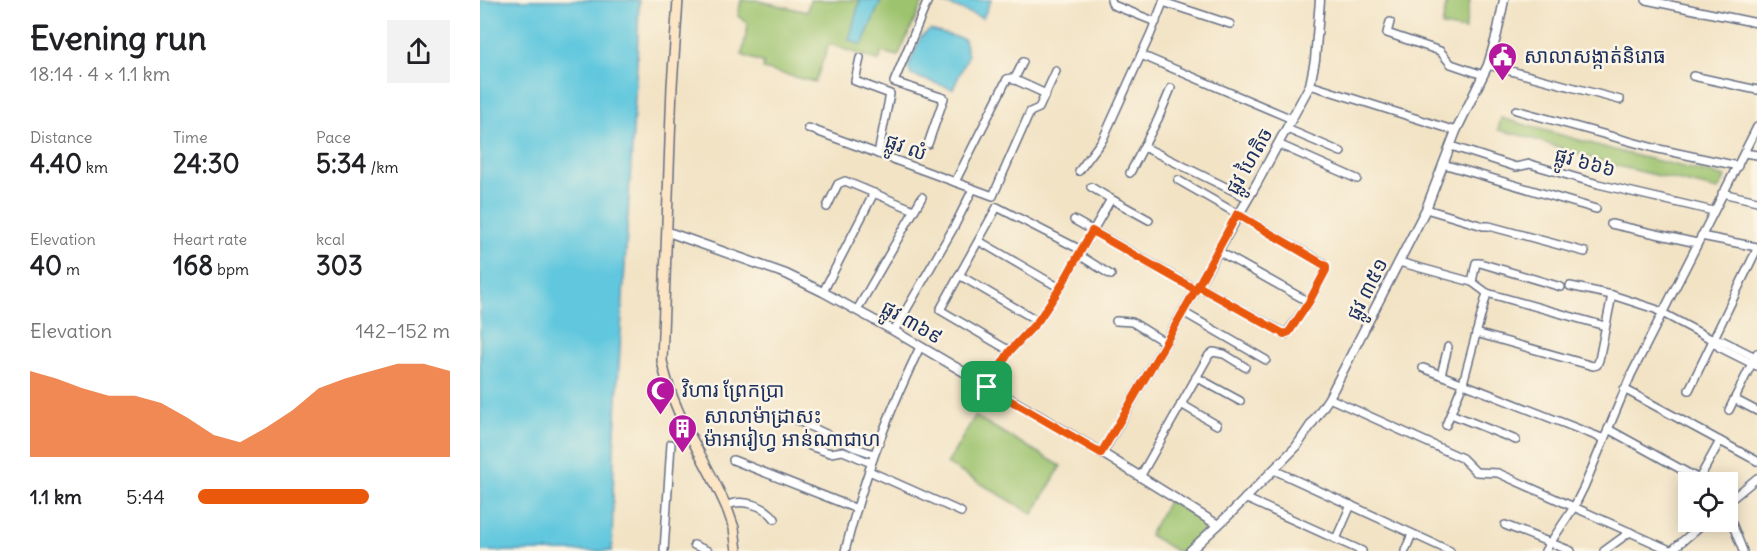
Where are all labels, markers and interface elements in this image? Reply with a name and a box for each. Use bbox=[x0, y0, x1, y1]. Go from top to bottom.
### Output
text: Evening run bbox=[30, 17, 206, 59]
button: share bbox=[387, 20, 450, 83]
public building icon: សាលាសង្កាត់និរោធ bbox=[1487, 40, 1519, 82]
place label: សាលាសង្កាត់និរោធ bbox=[1524, 43, 1666, 69]
text: 18:14 · 4 × 1.1 km bbox=[30, 61, 170, 86]
street label: ផ្លូវ ហៃតិច bbox=[1219, 123, 1284, 202]
text: Distance bbox=[30, 127, 92, 147]
text: Time bbox=[173, 127, 208, 147]
text: Pace bbox=[316, 127, 351, 147]
street label: ផ្លូវ លំ bbox=[880, 128, 930, 172]
street label: ផ្លូវ ៦៦៦ bbox=[1550, 141, 1618, 188]
text: 4.40 bbox=[30, 147, 82, 180]
text: 24:30 bbox=[173, 147, 240, 180]
text: 5:34 bbox=[316, 147, 367, 180]
text: km bbox=[82, 157, 108, 177]
text: /km bbox=[367, 157, 398, 177]
text: Elevation bbox=[30, 229, 96, 249]
text: Heart rate bbox=[173, 229, 247, 249]
text: kcal bbox=[316, 229, 345, 249]
text: 40 bbox=[30, 249, 62, 282]
text: 168 bbox=[173, 249, 213, 282]
text: 303 bbox=[316, 249, 363, 282]
street label: ផ្លូវ ៣៥១ bbox=[1340, 253, 1399, 327]
text: m bbox=[62, 259, 80, 279]
text: bpm bbox=[213, 259, 249, 279]
street label: ផ្លូវ ៣៦៩ bbox=[874, 294, 947, 355]
text: Elevation bbox=[30, 318, 112, 343]
text: 142–152 m bbox=[355, 318, 450, 343]
pin bbox=[961, 361, 1012, 412]
icon: arrive bbox=[970, 370, 1003, 403]
mosque icon: វិហារ ព្រែកប្រា bbox=[645, 374, 677, 416]
place label: វិហារ ព្រែកប្រា bbox=[682, 377, 784, 402]
place label: សាលាម៉ាដ្រាសះ ម៉ាអារៀហ្វ អាន់ណាជាហ bbox=[704, 403, 881, 452]
building icon: សាលាម៉ាដ្រាសះ ម៉ាអារៀហ្វ អាន់ណាជាហ bbox=[667, 412, 699, 454]
map controls bbox=[1678, 472, 1738, 532]
button: locate bbox=[1678, 472, 1738, 532]
text: 1.1 km bbox=[30, 484, 82, 509]
text: 5:44 bbox=[126, 484, 165, 509]

